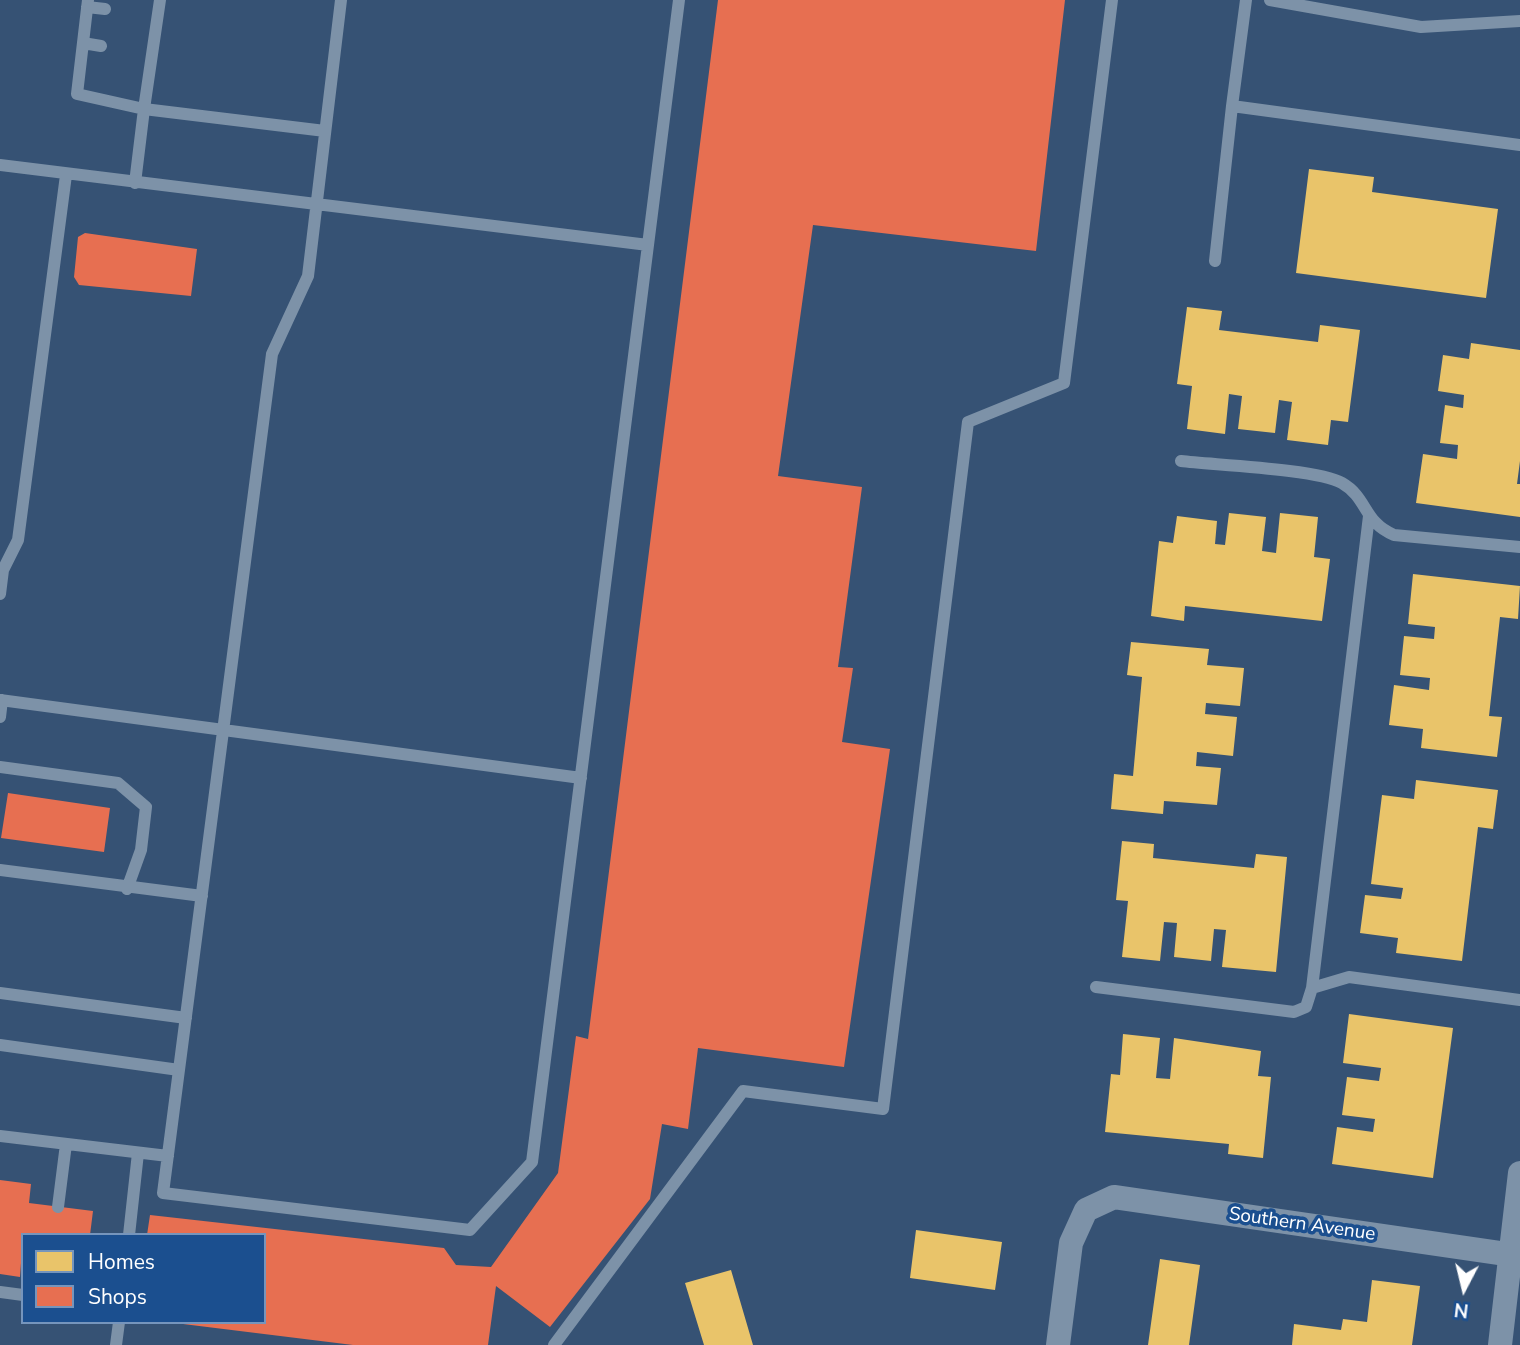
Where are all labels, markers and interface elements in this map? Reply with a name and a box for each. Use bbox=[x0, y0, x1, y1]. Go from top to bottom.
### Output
street label: Southern Avenue bbox=[1227, 1203, 1377, 1247]
legend bbox=[21, 1233, 266, 1324]
text: Homes bbox=[88, 1248, 155, 1276]
north arrow bbox=[1429, 1254, 1499, 1324]
text: Shops bbox=[88, 1283, 147, 1311]
text: N bbox=[1453, 1296, 1470, 1324]

